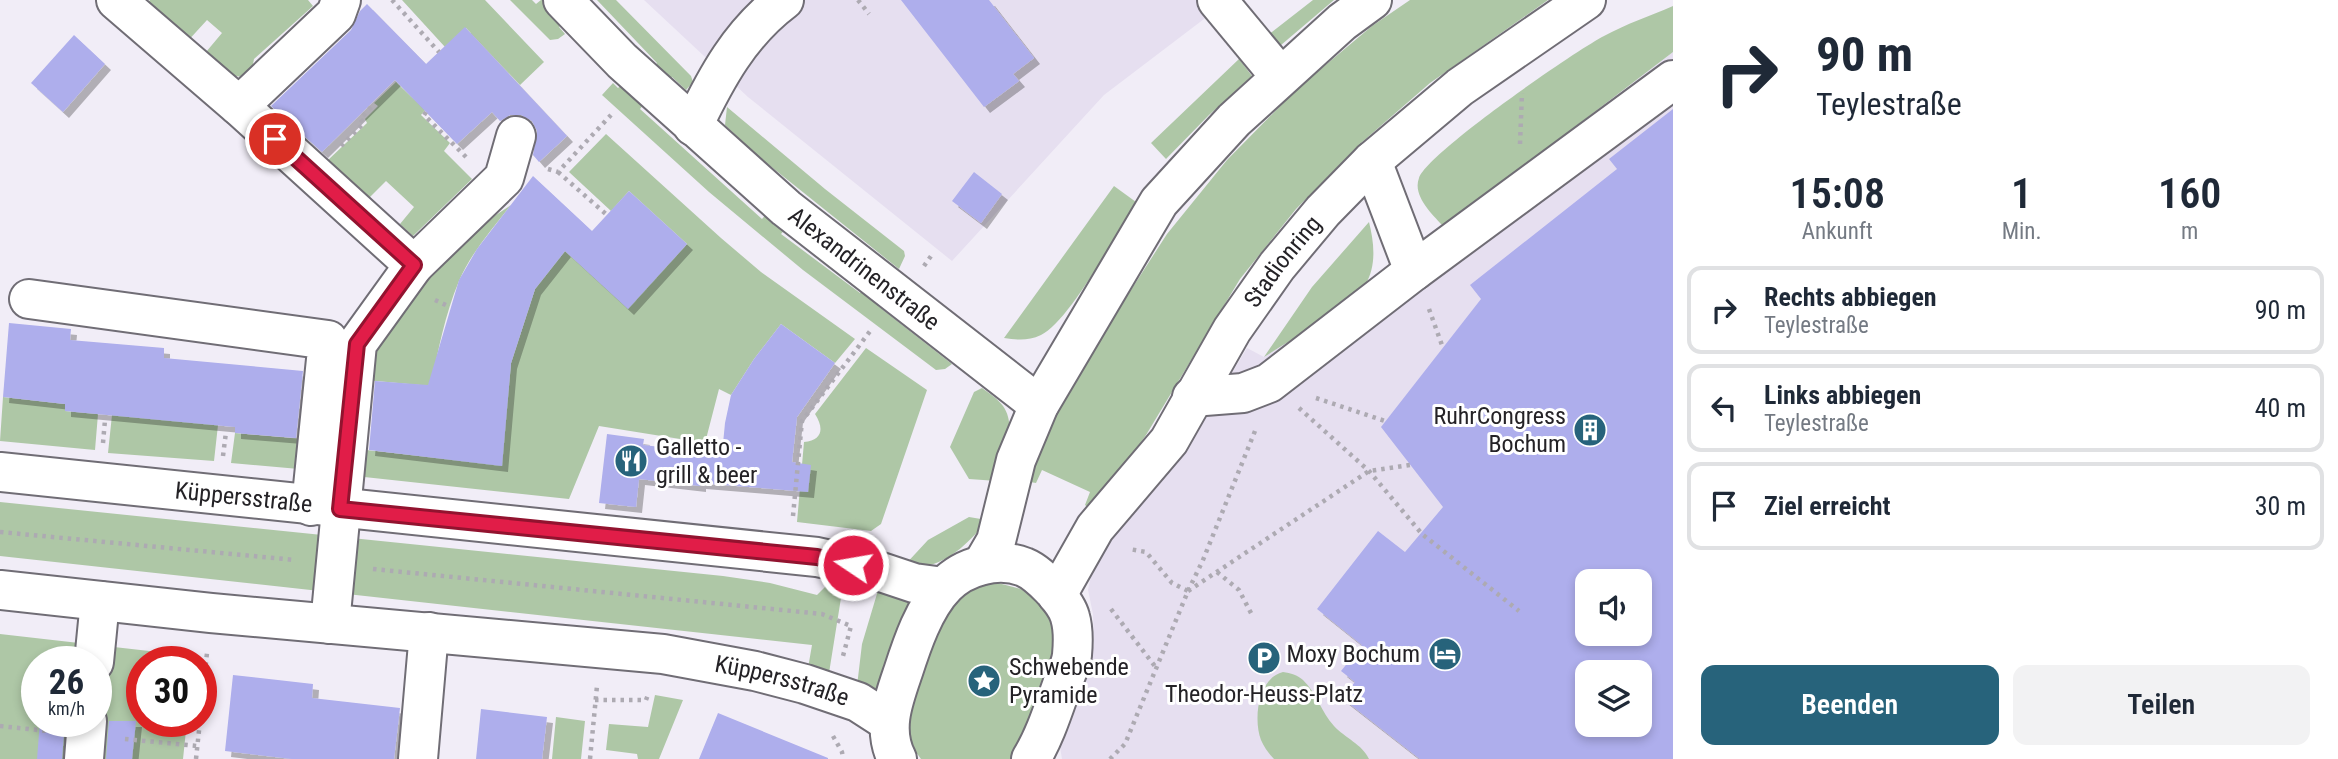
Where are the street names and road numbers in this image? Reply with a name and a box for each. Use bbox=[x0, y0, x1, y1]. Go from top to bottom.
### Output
street label: Alexandrinenstraße bbox=[783, 201, 945, 336]
street label: Stadionring bbox=[1238, 210, 1327, 313]
street label: Küppersstraße bbox=[174, 476, 314, 518]
street label: Küppersstraße bbox=[713, 650, 853, 712]

